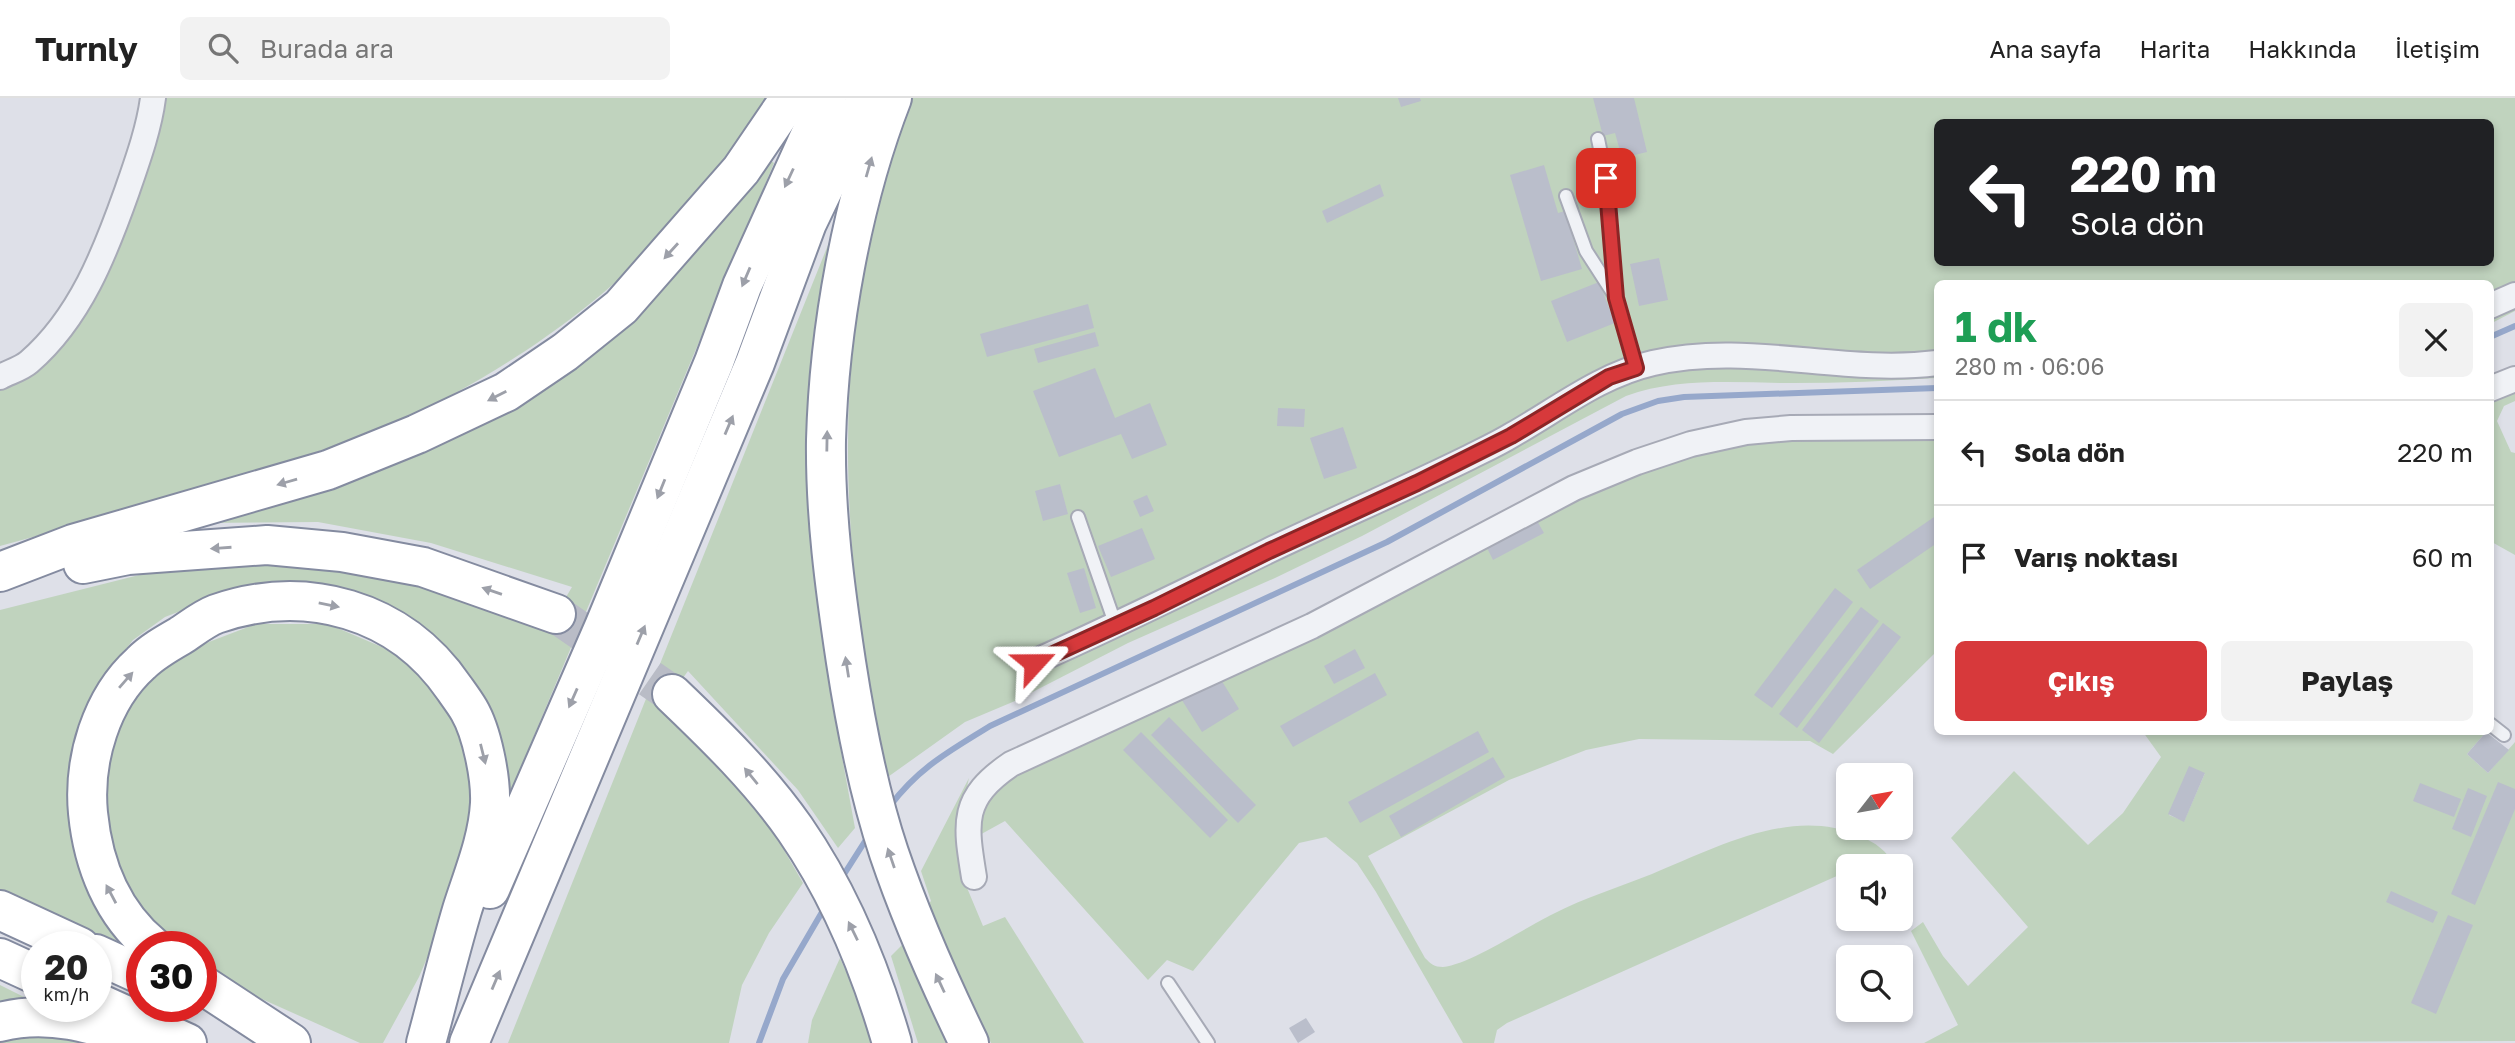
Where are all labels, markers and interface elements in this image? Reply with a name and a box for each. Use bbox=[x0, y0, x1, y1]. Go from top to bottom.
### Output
search box bbox=[180, 17, 670, 80]
text: Turnly bbox=[35, 29, 138, 68]
icon: search bbox=[204, 29, 242, 67]
text: Burada ara bbox=[260, 33, 394, 64]
text: Ana sayfa bbox=[1990, 34, 2101, 63]
text: Harita bbox=[2139, 34, 2210, 63]
text: Hakkında bbox=[2248, 34, 2357, 63]
text: İletişim bbox=[2395, 34, 2480, 63]
text: 220 m bbox=[2070, 144, 2217, 203]
icon: left bbox=[1955, 147, 2046, 238]
pin bbox=[1576, 148, 1636, 208]
one-way arrow bbox=[864, 156, 874, 177]
icon: arrive bbox=[1587, 159, 1625, 197]
one-way arrow bbox=[784, 168, 795, 189]
text: Sola dön bbox=[2070, 204, 2205, 242]
one-way arrow bbox=[663, 242, 679, 260]
one-way arrow bbox=[740, 267, 751, 288]
text: 1 dk bbox=[1955, 301, 2037, 351]
button: close bbox=[2399, 303, 2473, 377]
text: 280 m · 06:06 bbox=[1955, 352, 2104, 380]
one-way arrow bbox=[487, 390, 507, 401]
one-way arrow bbox=[723, 414, 734, 435]
one-way arrow bbox=[821, 430, 833, 452]
icon: left bbox=[1955, 434, 1993, 472]
text: Sola dön bbox=[2014, 437, 2125, 468]
text: 220 m bbox=[2397, 437, 2473, 468]
one-way arrow bbox=[276, 477, 298, 488]
one-way arrow bbox=[656, 478, 667, 499]
icon: arrive bbox=[1955, 539, 1993, 577]
text: Varış noktası bbox=[2014, 542, 2178, 573]
text: 60 m bbox=[2412, 542, 2473, 573]
one-way arrow bbox=[210, 543, 232, 554]
one-way arrow bbox=[481, 586, 502, 597]
one-way arrow bbox=[318, 600, 340, 611]
one-way arrow bbox=[635, 625, 647, 645]
position arrow bbox=[997, 626, 1071, 700]
button: Çıkış bbox=[1955, 641, 2207, 721]
button: Paylaş bbox=[2221, 641, 2473, 721]
one-way arrow bbox=[841, 656, 852, 678]
one-way arrow bbox=[118, 671, 133, 688]
one-way arrow bbox=[567, 688, 578, 709]
one-way arrow bbox=[478, 743, 489, 765]
north arrow bbox=[1836, 763, 1913, 840]
map controls bbox=[1836, 763, 1913, 1022]
one-way arrow bbox=[744, 767, 759, 785]
one-way arrow bbox=[885, 847, 896, 868]
button: sound bbox=[1836, 854, 1913, 931]
one-way arrow bbox=[105, 884, 116, 904]
one-way arrow bbox=[847, 921, 858, 941]
speed limit sign: 30 bbox=[126, 931, 217, 1022]
button: search bbox=[1836, 945, 1913, 1022]
text: 20 bbox=[44, 946, 89, 988]
one-way arrow bbox=[490, 969, 501, 990]
one-way arrow bbox=[934, 973, 946, 993]
text: km/h bbox=[44, 983, 89, 1005]

